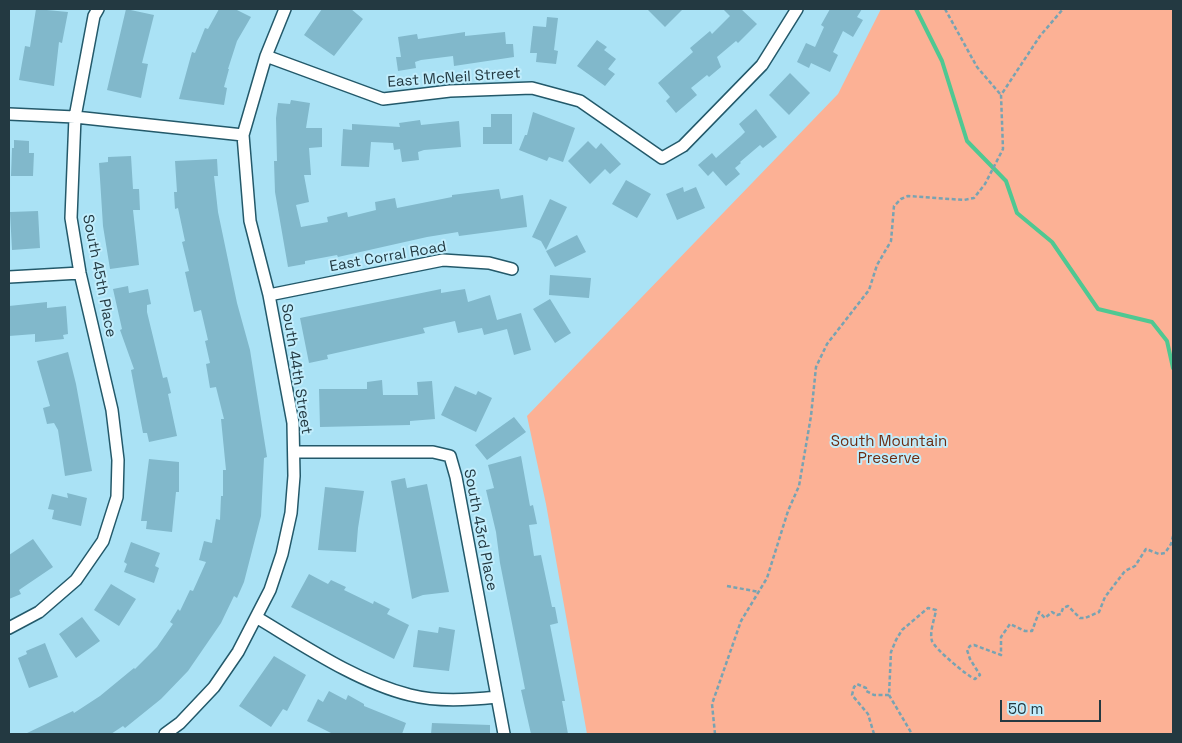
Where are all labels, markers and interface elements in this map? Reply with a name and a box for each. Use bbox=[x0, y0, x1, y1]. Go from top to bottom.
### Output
street label: East McNeil Street bbox=[387, 64, 521, 92]
street label: South 45th Place bbox=[78, 213, 120, 339]
street label: East Corral Road bbox=[328, 238, 448, 276]
street label: South 44th Street bbox=[277, 302, 315, 436]
park label: South Mountain Preserve bbox=[831, 433, 947, 468]
street label: South 43rd Place bbox=[459, 467, 501, 593]
scale bar bbox=[1002, 690, 1103, 722]
text: 50 m bbox=[1008, 699, 1043, 718]

